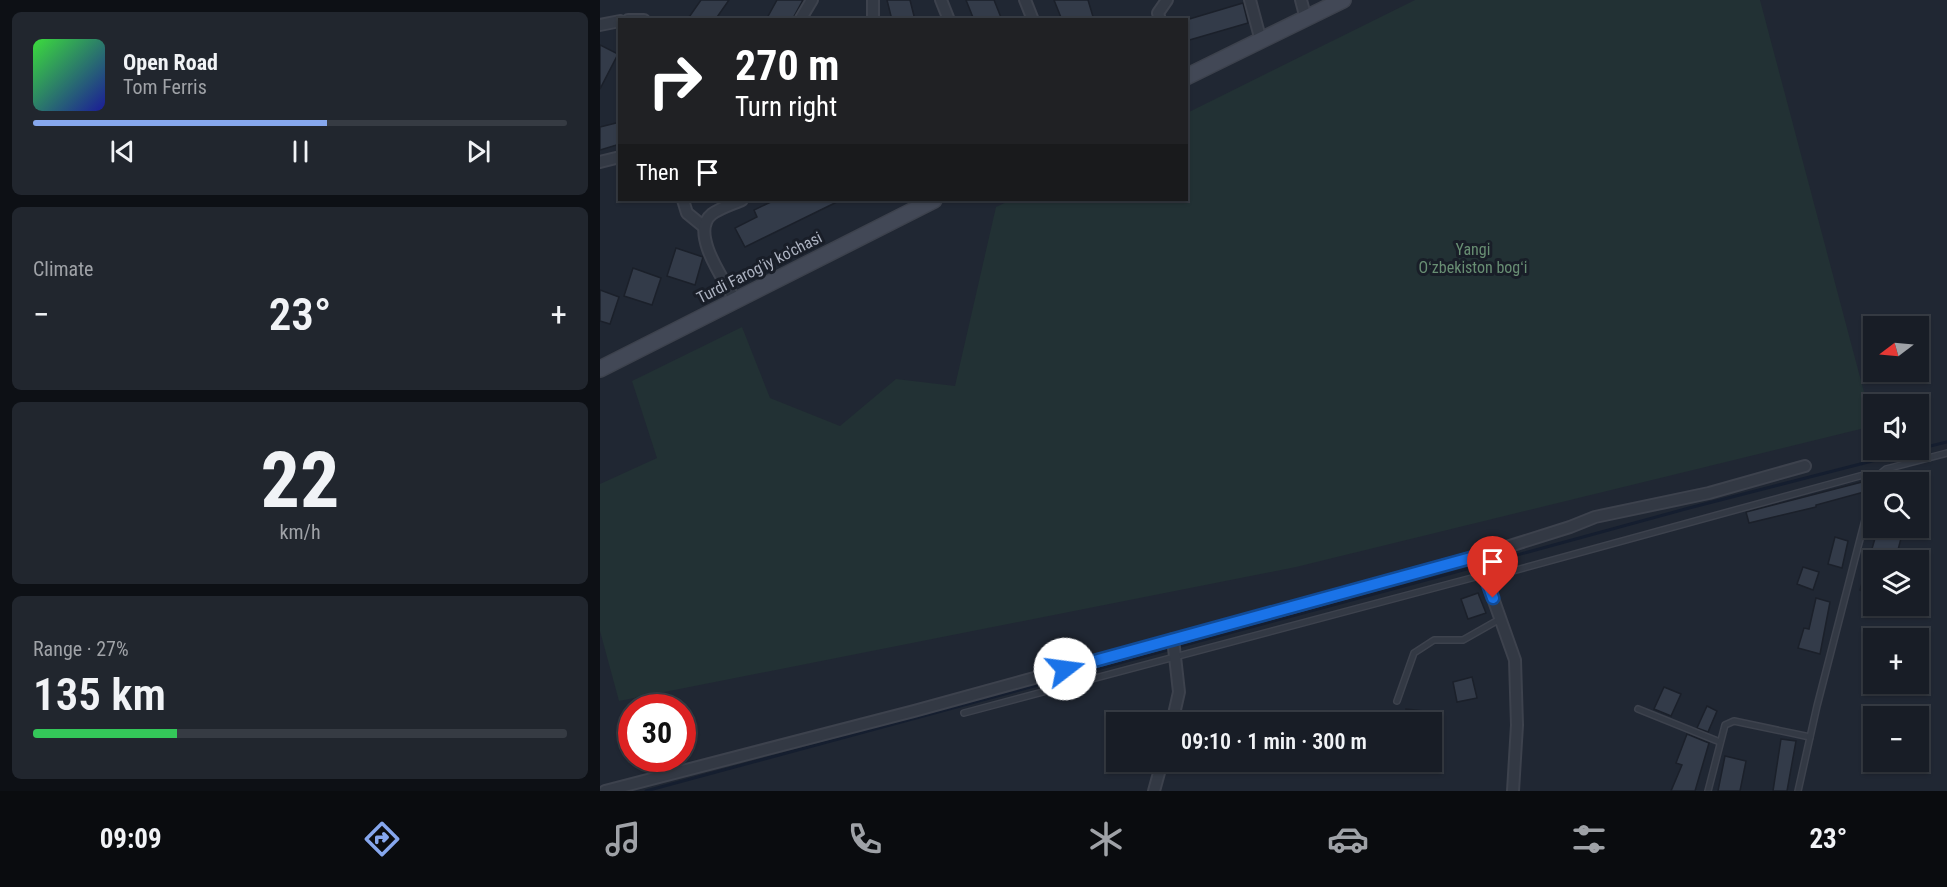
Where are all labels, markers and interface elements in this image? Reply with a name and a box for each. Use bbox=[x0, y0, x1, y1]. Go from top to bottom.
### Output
text: 270 m bbox=[735, 41, 840, 90]
icon: right bbox=[636, 42, 714, 120]
text: Open Road bbox=[123, 50, 218, 75]
text: Tom Ferris bbox=[123, 75, 207, 99]
text: Turn right bbox=[735, 91, 837, 123]
icon: previous bbox=[106, 135, 139, 168]
icon: pause bbox=[284, 135, 317, 168]
icon: next bbox=[462, 135, 495, 168]
icon: arrive bbox=[691, 156, 724, 189]
text: Then bbox=[636, 160, 679, 185]
street label: Turdi Farog'iy ko'chasi bbox=[693, 228, 825, 307]
park label: Yangi Oʻzbekiston bogʻi bbox=[1419, 240, 1527, 277]
text: Climate bbox=[33, 257, 93, 281]
text: 23° bbox=[269, 288, 331, 341]
text: − bbox=[33, 295, 50, 334]
text: + bbox=[551, 295, 567, 334]
north arrow bbox=[1863, 316, 1929, 382]
map controls bbox=[1863, 316, 1929, 772]
button: sound bbox=[1863, 394, 1929, 460]
text: 22 bbox=[261, 435, 339, 526]
button: search bbox=[1863, 472, 1929, 538]
text: km/h bbox=[279, 520, 321, 544]
pin bbox=[1467, 536, 1518, 598]
icon: arrive bbox=[1476, 545, 1509, 578]
button: layers bbox=[1863, 550, 1929, 616]
button: + bbox=[1863, 628, 1929, 694]
text: Range · 27% bbox=[33, 637, 129, 661]
position arrow bbox=[1033, 637, 1097, 701]
text: 135 km bbox=[33, 668, 166, 721]
speed limit sign: 30 bbox=[618, 694, 696, 772]
button: − bbox=[1863, 706, 1929, 772]
text: 09:10 · 1 min · 300 m bbox=[1181, 729, 1367, 754]
icon: directions bbox=[361, 818, 403, 860]
icon: music bbox=[602, 818, 644, 860]
icon: phone bbox=[844, 818, 886, 860]
icon: climate bbox=[1085, 818, 1127, 860]
icon: car bbox=[1327, 818, 1369, 860]
icon: filters bbox=[1568, 818, 1610, 860]
text: 09:09 bbox=[100, 823, 162, 855]
text: 23° bbox=[1809, 823, 1847, 855]

